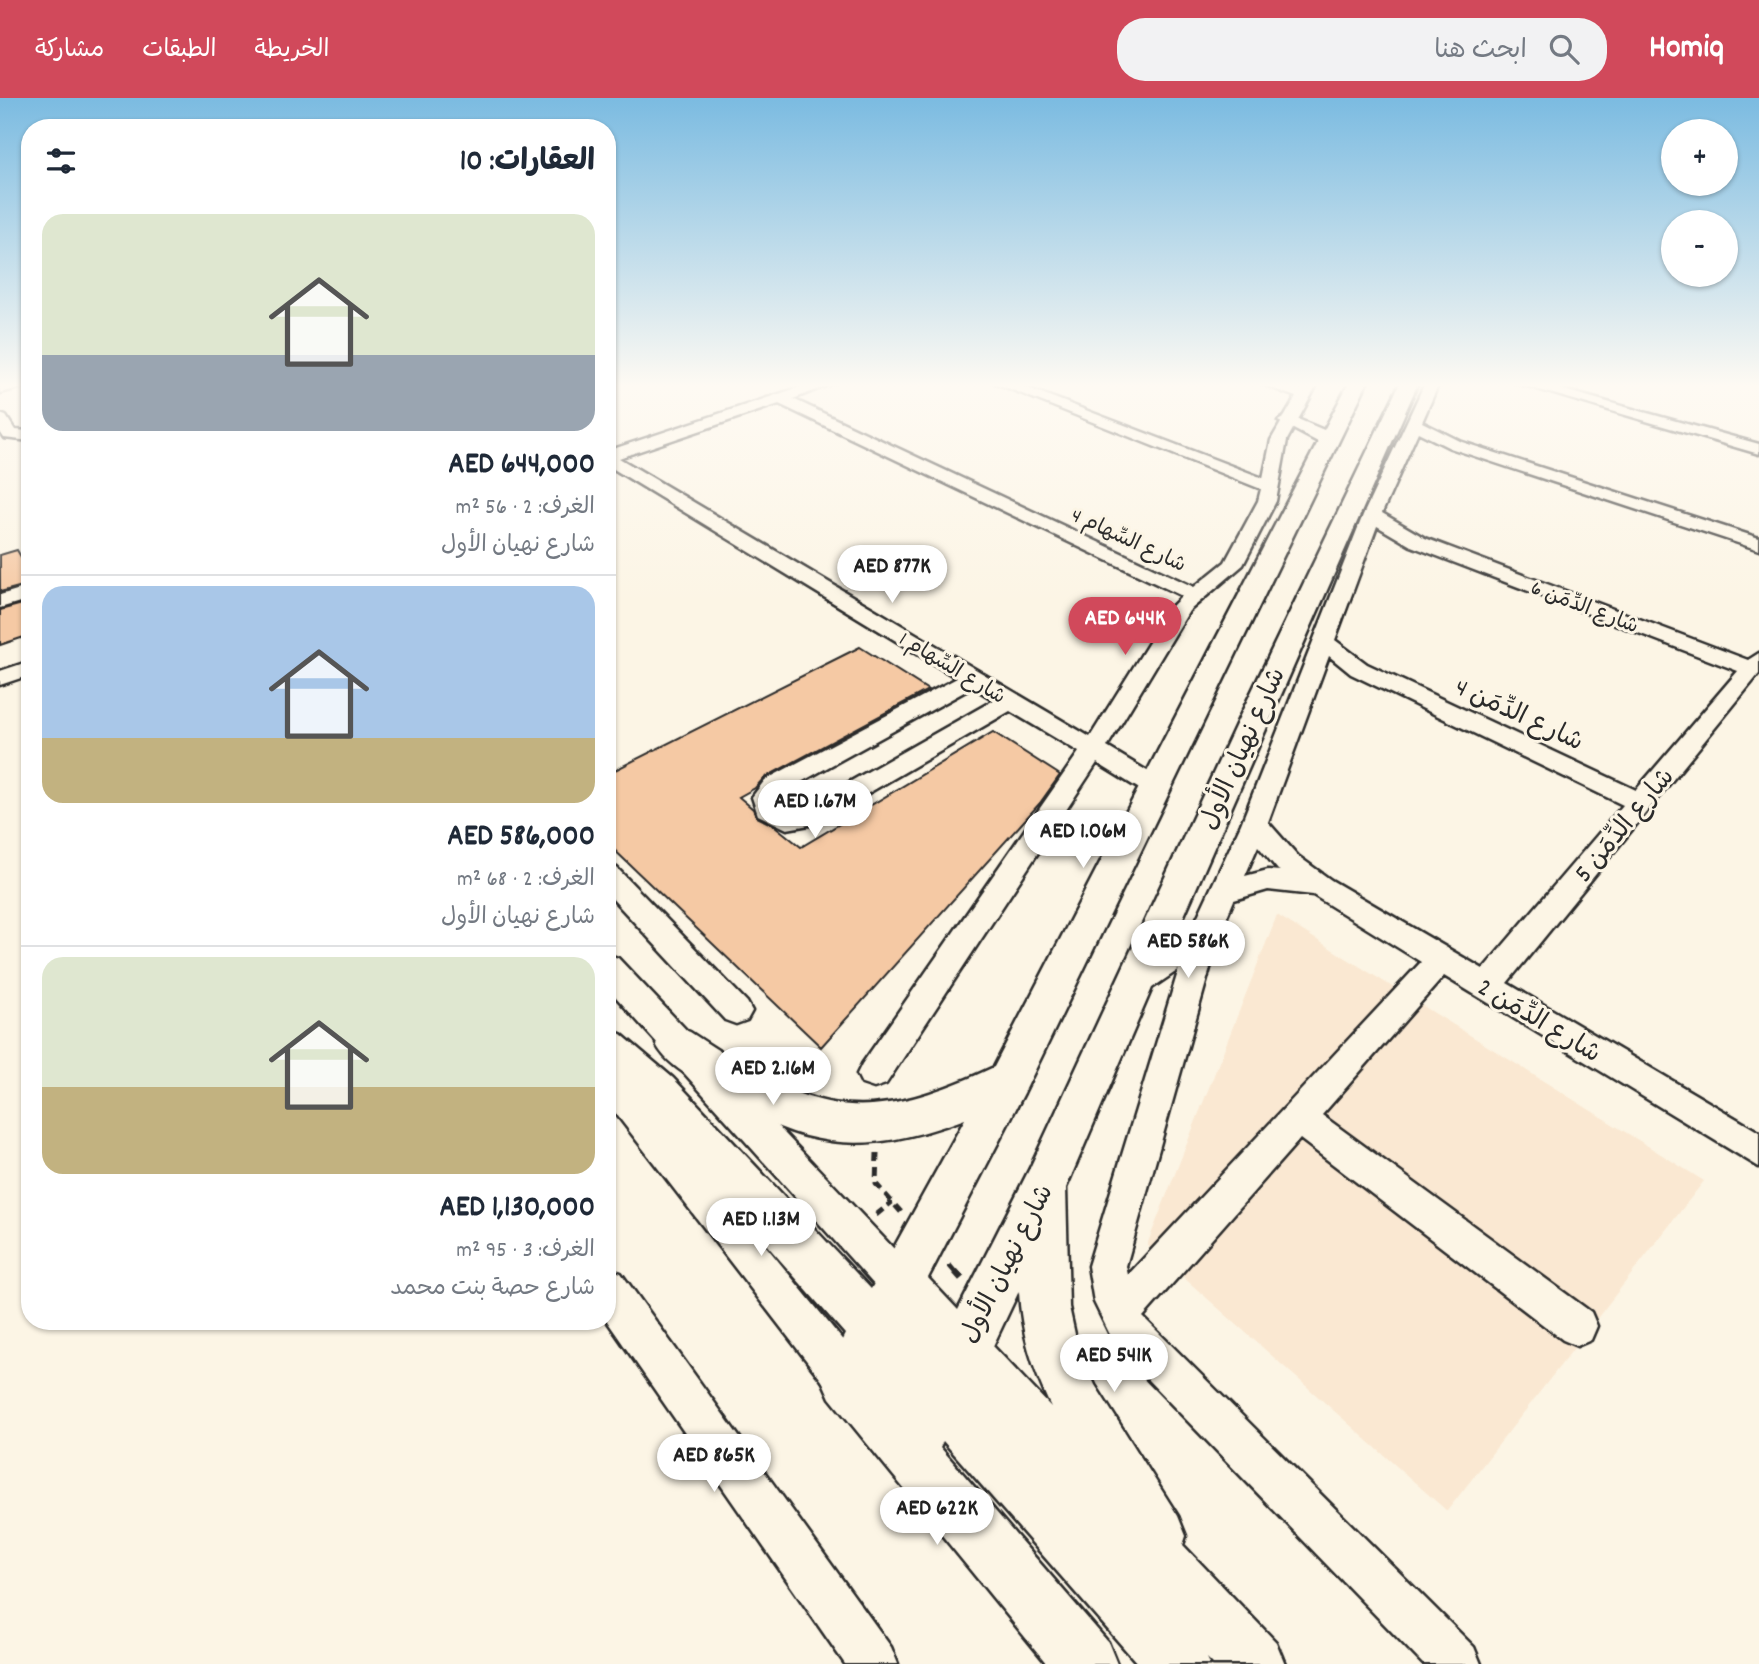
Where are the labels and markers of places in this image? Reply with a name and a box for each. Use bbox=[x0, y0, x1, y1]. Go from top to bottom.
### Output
pin: AED 877K bbox=[820, 546, 964, 605]
pin: AED 644K bbox=[1053, 598, 1197, 657]
pin: AED 1.67M bbox=[735, 780, 895, 840]
pin: AED 1.06M bbox=[1003, 810, 1163, 870]
pin: AED 586K bbox=[1116, 920, 1260, 980]
pin: AED 2.16M bbox=[693, 1048, 853, 1107]
pin: AED 1.13M bbox=[681, 1198, 841, 1258]
pin: AED 541K bbox=[1042, 1334, 1186, 1394]
pin: AED 865K bbox=[642, 1434, 786, 1494]
pin: AED 622K bbox=[865, 1488, 1009, 1547]

